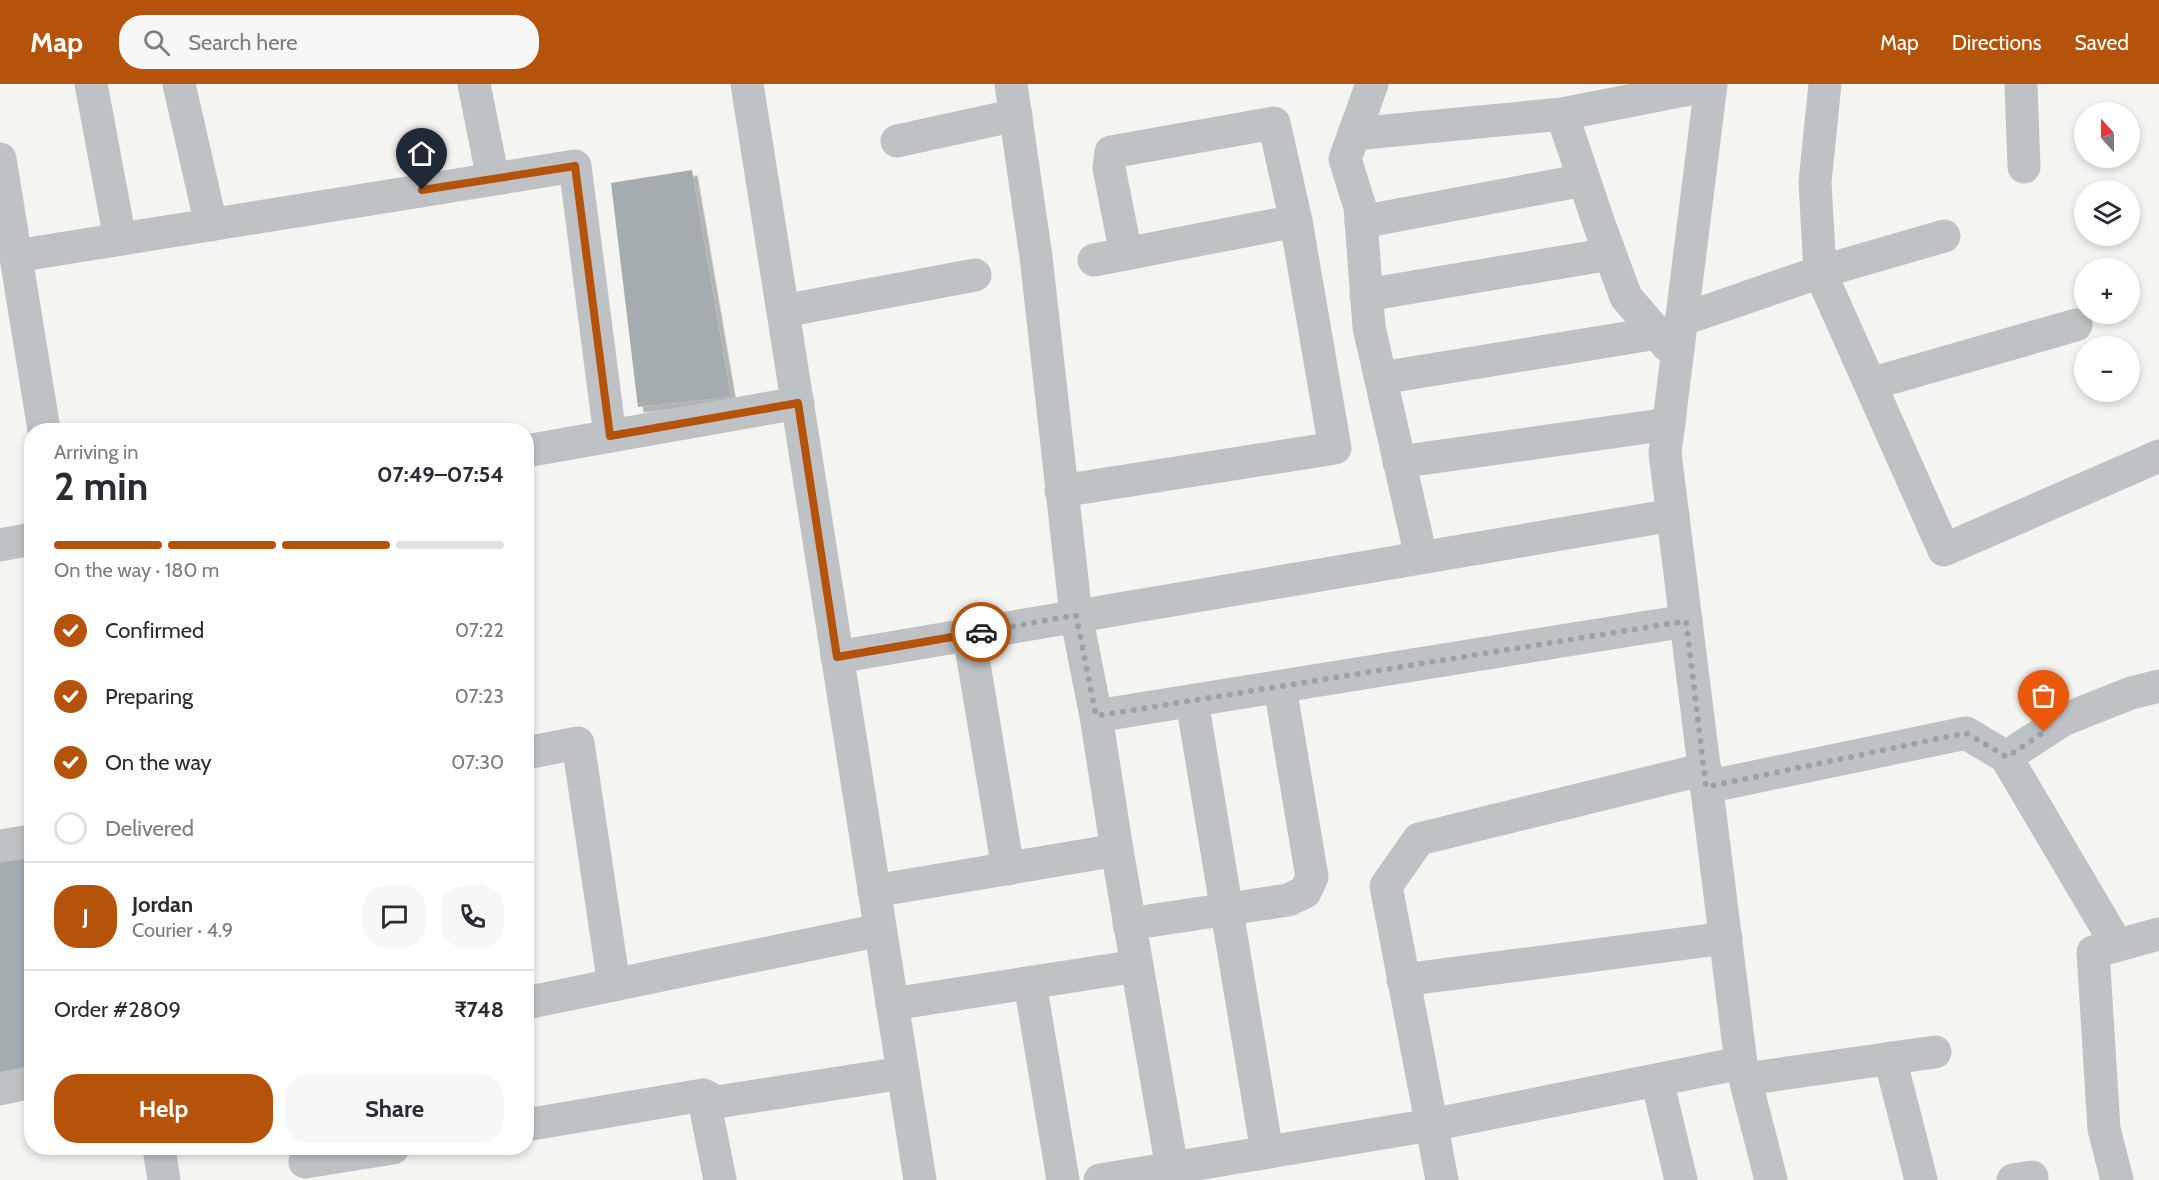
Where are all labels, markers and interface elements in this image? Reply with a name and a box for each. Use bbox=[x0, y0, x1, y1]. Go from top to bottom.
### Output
search box bbox=[119, 15, 539, 69]
text: Map bbox=[30, 25, 83, 59]
icon: search bbox=[140, 26, 173, 59]
text: Search here bbox=[188, 29, 297, 56]
text: Map bbox=[1880, 30, 1919, 55]
text: Directions bbox=[1952, 30, 2041, 55]
text: Saved bbox=[2074, 30, 2129, 55]
north arrow bbox=[2074, 102, 2140, 168]
map controls bbox=[2074, 102, 2140, 402]
pin bbox=[396, 128, 447, 190]
icon: home bbox=[405, 137, 438, 170]
button: layers bbox=[2074, 180, 2140, 246]
button: + bbox=[2074, 258, 2140, 324]
button: − bbox=[2074, 336, 2140, 402]
text: Arriving in bbox=[54, 440, 138, 464]
text: 07:49–07:54 bbox=[377, 461, 504, 488]
text: 2 min bbox=[54, 462, 148, 510]
text: On the way · 180 m bbox=[54, 558, 219, 582]
courier bbox=[951, 602, 1011, 662]
icon: check bbox=[54, 614, 87, 647]
icon: car bbox=[965, 616, 998, 649]
text: Confirmed bbox=[105, 617, 204, 644]
text: 07:22 bbox=[455, 618, 504, 642]
pin bbox=[2018, 670, 2069, 732]
icon: bag bbox=[2027, 679, 2060, 712]
icon: check bbox=[54, 680, 87, 713]
text: Preparing bbox=[105, 683, 193, 710]
text: 07:23 bbox=[455, 684, 504, 708]
icon: check bbox=[54, 746, 87, 779]
text: On the way bbox=[105, 749, 212, 776]
text: 07:30 bbox=[451, 750, 504, 774]
text: Delivered bbox=[105, 815, 194, 842]
button: chat bbox=[363, 885, 426, 948]
button: phone bbox=[441, 885, 504, 948]
text: Jordan bbox=[132, 891, 193, 918]
text: J bbox=[82, 903, 89, 930]
text: Courier · 4.9 bbox=[132, 918, 233, 942]
text: Order #2809 bbox=[54, 996, 181, 1023]
text: ₹748 bbox=[455, 996, 504, 1023]
button: Help bbox=[54, 1074, 273, 1143]
button: Share bbox=[285, 1074, 504, 1143]

